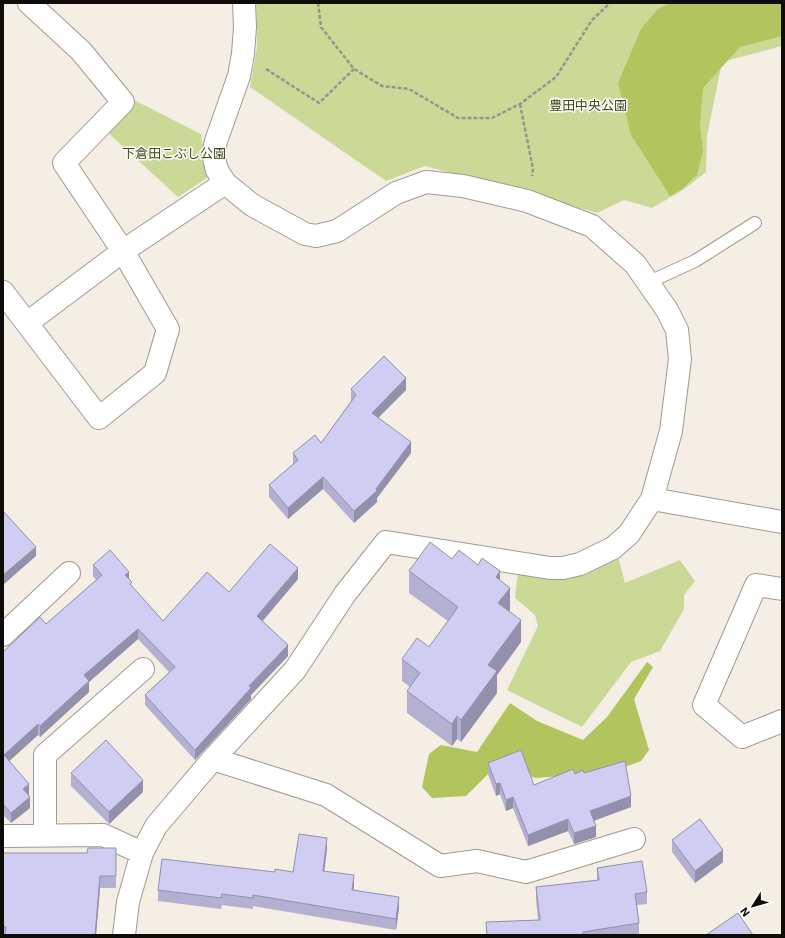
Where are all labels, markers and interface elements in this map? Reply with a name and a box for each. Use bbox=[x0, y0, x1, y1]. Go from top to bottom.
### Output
park label: 豊田中央公園 bbox=[549, 98, 627, 113]
park label: 下倉田こぶし公園 bbox=[122, 146, 226, 161]
north arrow bbox=[733, 886, 773, 926]
text: N bbox=[738, 905, 753, 919]

